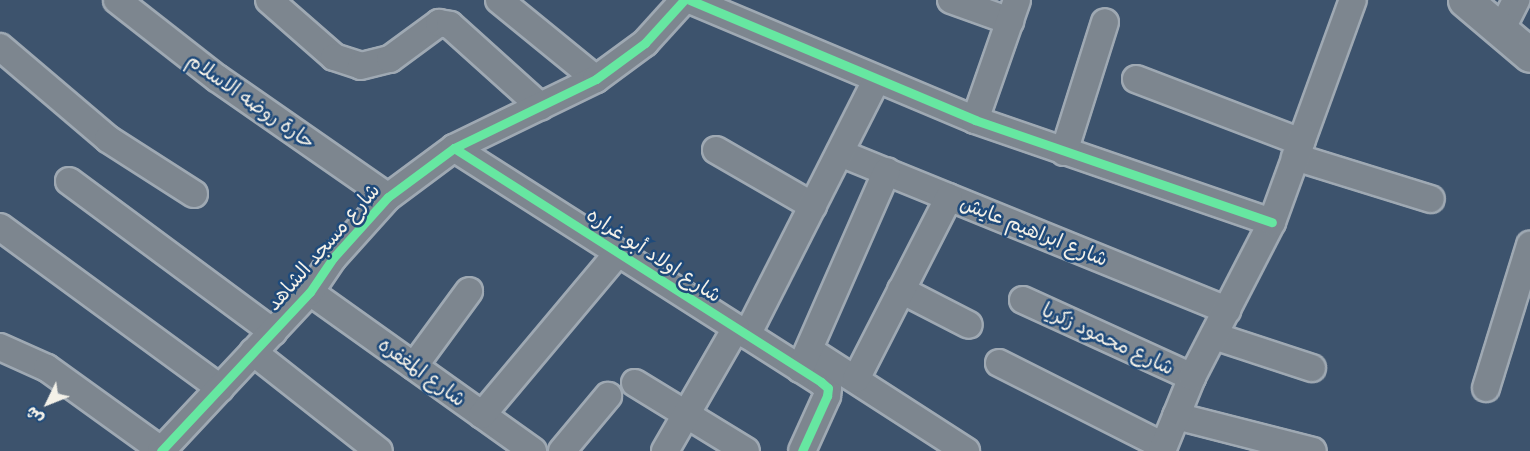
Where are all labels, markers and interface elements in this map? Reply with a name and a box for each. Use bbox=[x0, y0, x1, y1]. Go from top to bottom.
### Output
street label: حارة روضه الاسلام bbox=[182, 48, 320, 154]
street label: شارع مسجد الشاهد bbox=[261, 178, 385, 316]
street label: شارع ابراهيم عايش bbox=[957, 190, 1111, 272]
street label: شارع اولاد أبو غراره bbox=[582, 203, 726, 307]
street label: شارع محمود زكريا bbox=[1038, 298, 1178, 380]
street label: شارع المغفره bbox=[374, 332, 470, 412]
north arrow bbox=[18, 373, 78, 433]
text: ش bbox=[18, 399, 51, 432]

